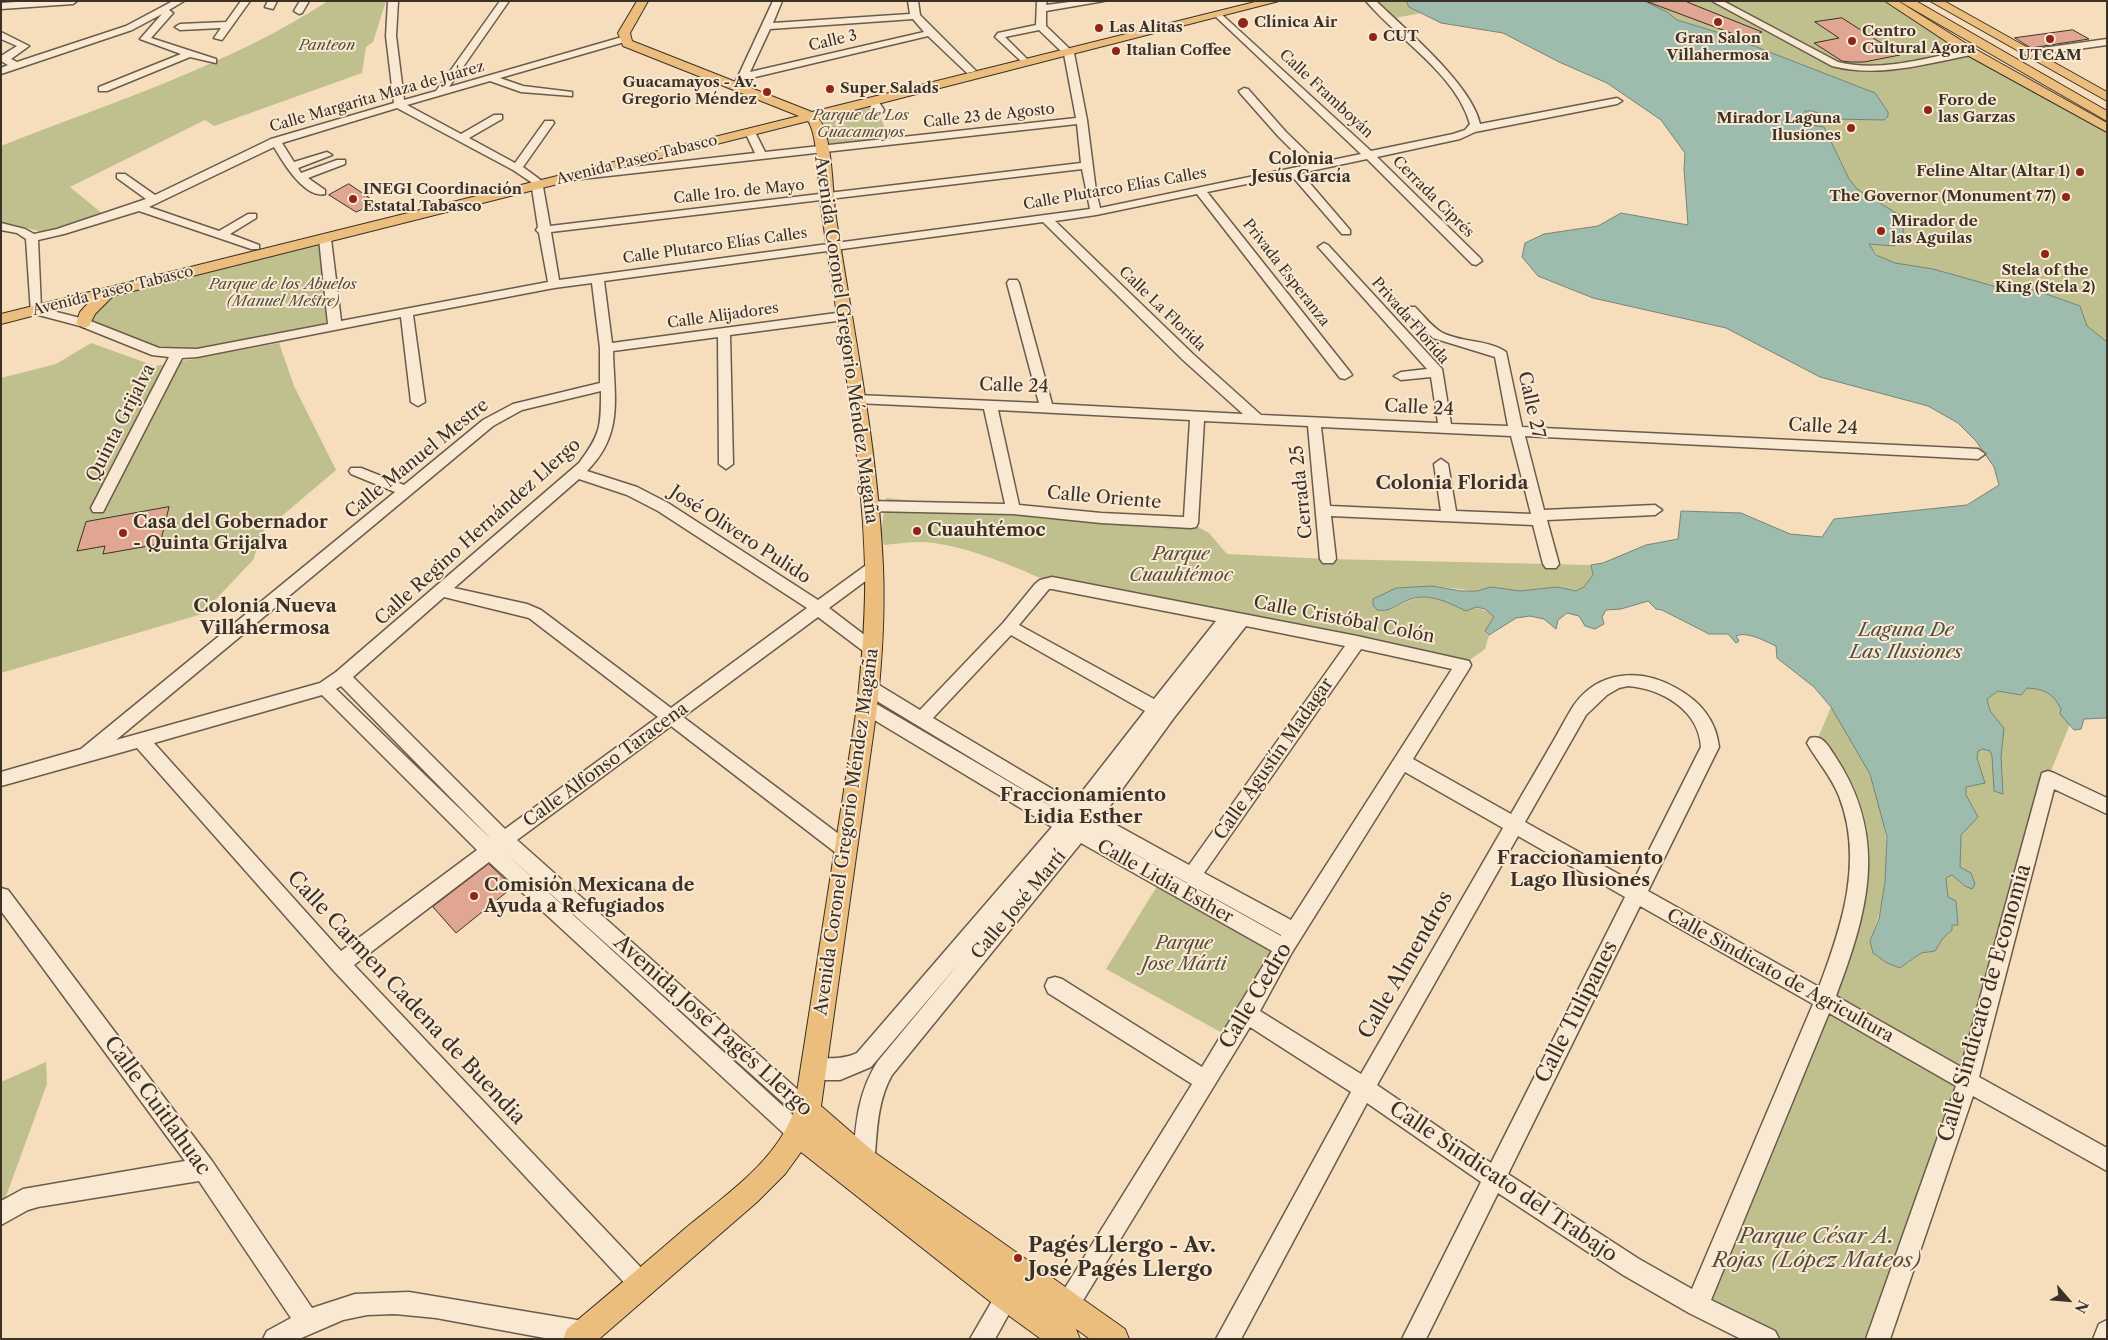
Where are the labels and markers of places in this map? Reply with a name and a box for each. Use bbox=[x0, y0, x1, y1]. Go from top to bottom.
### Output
place label: Clínica Air bbox=[1254, 14, 1337, 32]
marker: Clínica Air bbox=[1236, 16, 1250, 30]
marker: Gran Salon Villahermosa bbox=[1712, 16, 1724, 28]
place label: Las Alitas bbox=[1109, 19, 1183, 37]
marker: Las Alitas bbox=[1093, 22, 1105, 34]
place label: Centro Cultural Agora bbox=[1862, 23, 1976, 58]
place label: CUT bbox=[1383, 28, 1419, 46]
place label: Gran Salon Villahermosa bbox=[1667, 30, 1769, 65]
marker: CUT bbox=[1367, 31, 1379, 43]
marker: UTCAM bbox=[2044, 33, 2056, 45]
marker: Centro Cultural Agora bbox=[1846, 35, 1858, 47]
place label: Italian Coffee bbox=[1126, 42, 1231, 60]
marker: Italian Coffee bbox=[1110, 45, 1122, 57]
place label: UTCAM bbox=[2018, 47, 2082, 65]
place label: Guacamayos - Av. Gregorio Méndez bbox=[622, 74, 757, 109]
place label: Super Salads bbox=[840, 80, 939, 98]
marker: Super Salads bbox=[824, 83, 836, 95]
marker: Guacamayos - Av. Gregorio Méndez bbox=[761, 86, 773, 98]
place label: Foro de las Garzas bbox=[1938, 92, 2016, 127]
marker: Foro de las Garzas bbox=[1922, 104, 1934, 116]
place label: Mirador Laguna Ilusiones bbox=[1717, 110, 1841, 145]
marker: Mirador Laguna Ilusiones bbox=[1845, 122, 1857, 134]
place label: Feline Altar (Altar 1) bbox=[1916, 163, 2070, 181]
marker: Feline Altar (Altar 1) bbox=[2074, 166, 2086, 178]
place label: INEGI Coordinación Estatal Tabasco bbox=[363, 181, 522, 216]
place label: The Governor (Monument 77) bbox=[1829, 188, 2056, 206]
marker: The Governor (Monument 77) bbox=[2060, 191, 2072, 203]
marker: INEGI Coordinación Estatal Tabasco bbox=[347, 193, 359, 205]
place label: Mirador de las Aguilas bbox=[1891, 213, 1978, 248]
marker: Mirador de las Aguilas bbox=[1875, 225, 1887, 237]
marker: Stela of the King (Stela 2) bbox=[2039, 248, 2051, 260]
place label: Stela of the King (Stela 2) bbox=[1995, 262, 2095, 297]
place label: Casa del Gobernador - Quinta Grijalva bbox=[133, 512, 328, 554]
place label: Cuauhtémoc bbox=[927, 520, 1045, 542]
marker: Cuauhtémoc bbox=[911, 525, 923, 537]
marker: Casa del Gobernador - Quinta Grijalva bbox=[117, 527, 129, 539]
place label: Comisión Mexicana de Ayuda a Refugiados bbox=[484, 875, 695, 918]
marker: Comisión Mexicana de Ayuda a Refugiados bbox=[468, 890, 480, 902]
place label: Pagés Llergo - Av. José Pagés Llergo bbox=[1028, 1233, 1216, 1283]
marker: Pagés Llergo - Av. José Pagés Llergo bbox=[1012, 1252, 1024, 1264]

